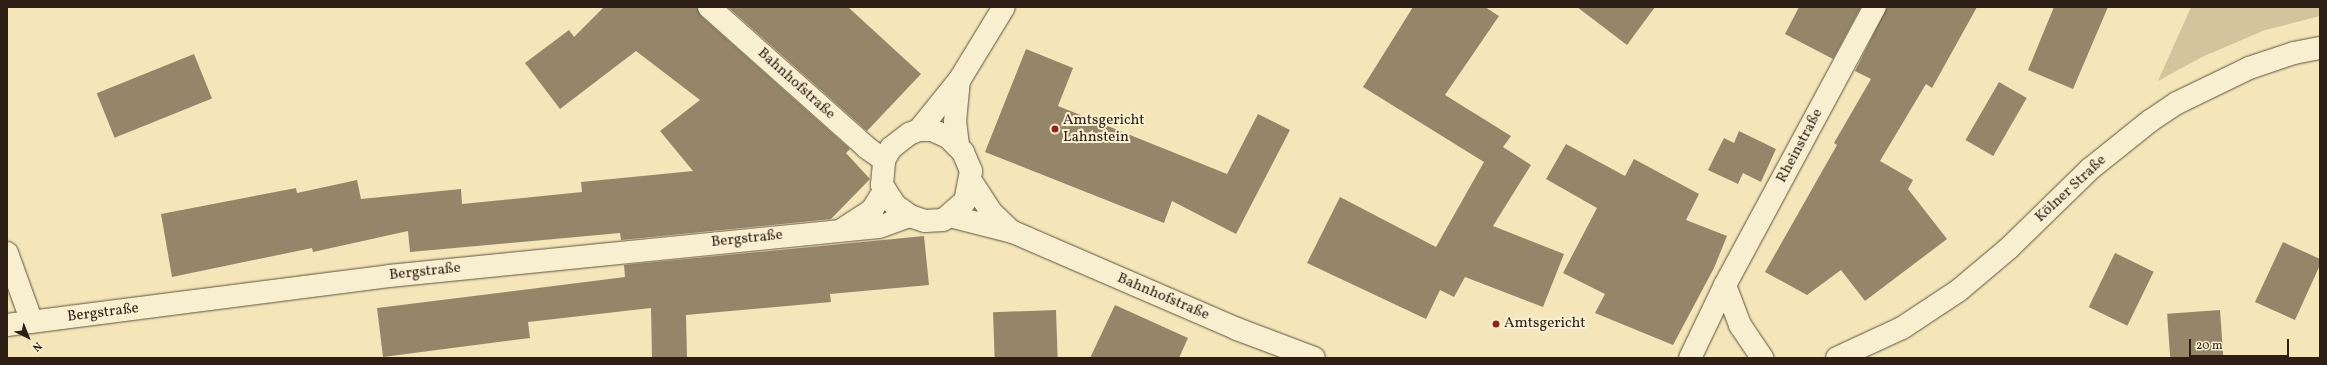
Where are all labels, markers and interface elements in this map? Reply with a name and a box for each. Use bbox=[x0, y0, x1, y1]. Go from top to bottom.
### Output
street label: Bahnhofstraße bbox=[753, 44, 839, 124]
street label: Rheinstraße bbox=[1773, 106, 1827, 186]
place label: Amtsgericht Lahnstein bbox=[1063, 111, 1145, 146]
marker: Amtsgericht Lahnstein bbox=[1050, 124, 1060, 134]
street label: Kölner Straße bbox=[2032, 152, 2110, 226]
street label: Bergstraße bbox=[710, 226, 784, 252]
street label: Bergstraße bbox=[388, 259, 462, 285]
street label: Bahnhofstraße bbox=[1114, 270, 1212, 324]
street label: Bergstraße bbox=[66, 300, 140, 326]
place label: Amtsgericht bbox=[1504, 315, 1586, 333]
north arrow bbox=[8, 317, 48, 357]
marker: Amtsgericht bbox=[1491, 319, 1501, 329]
scale bar bbox=[2191, 331, 2291, 357]
text: N bbox=[28, 338, 45, 354]
text: 20 m bbox=[2196, 338, 2223, 354]

